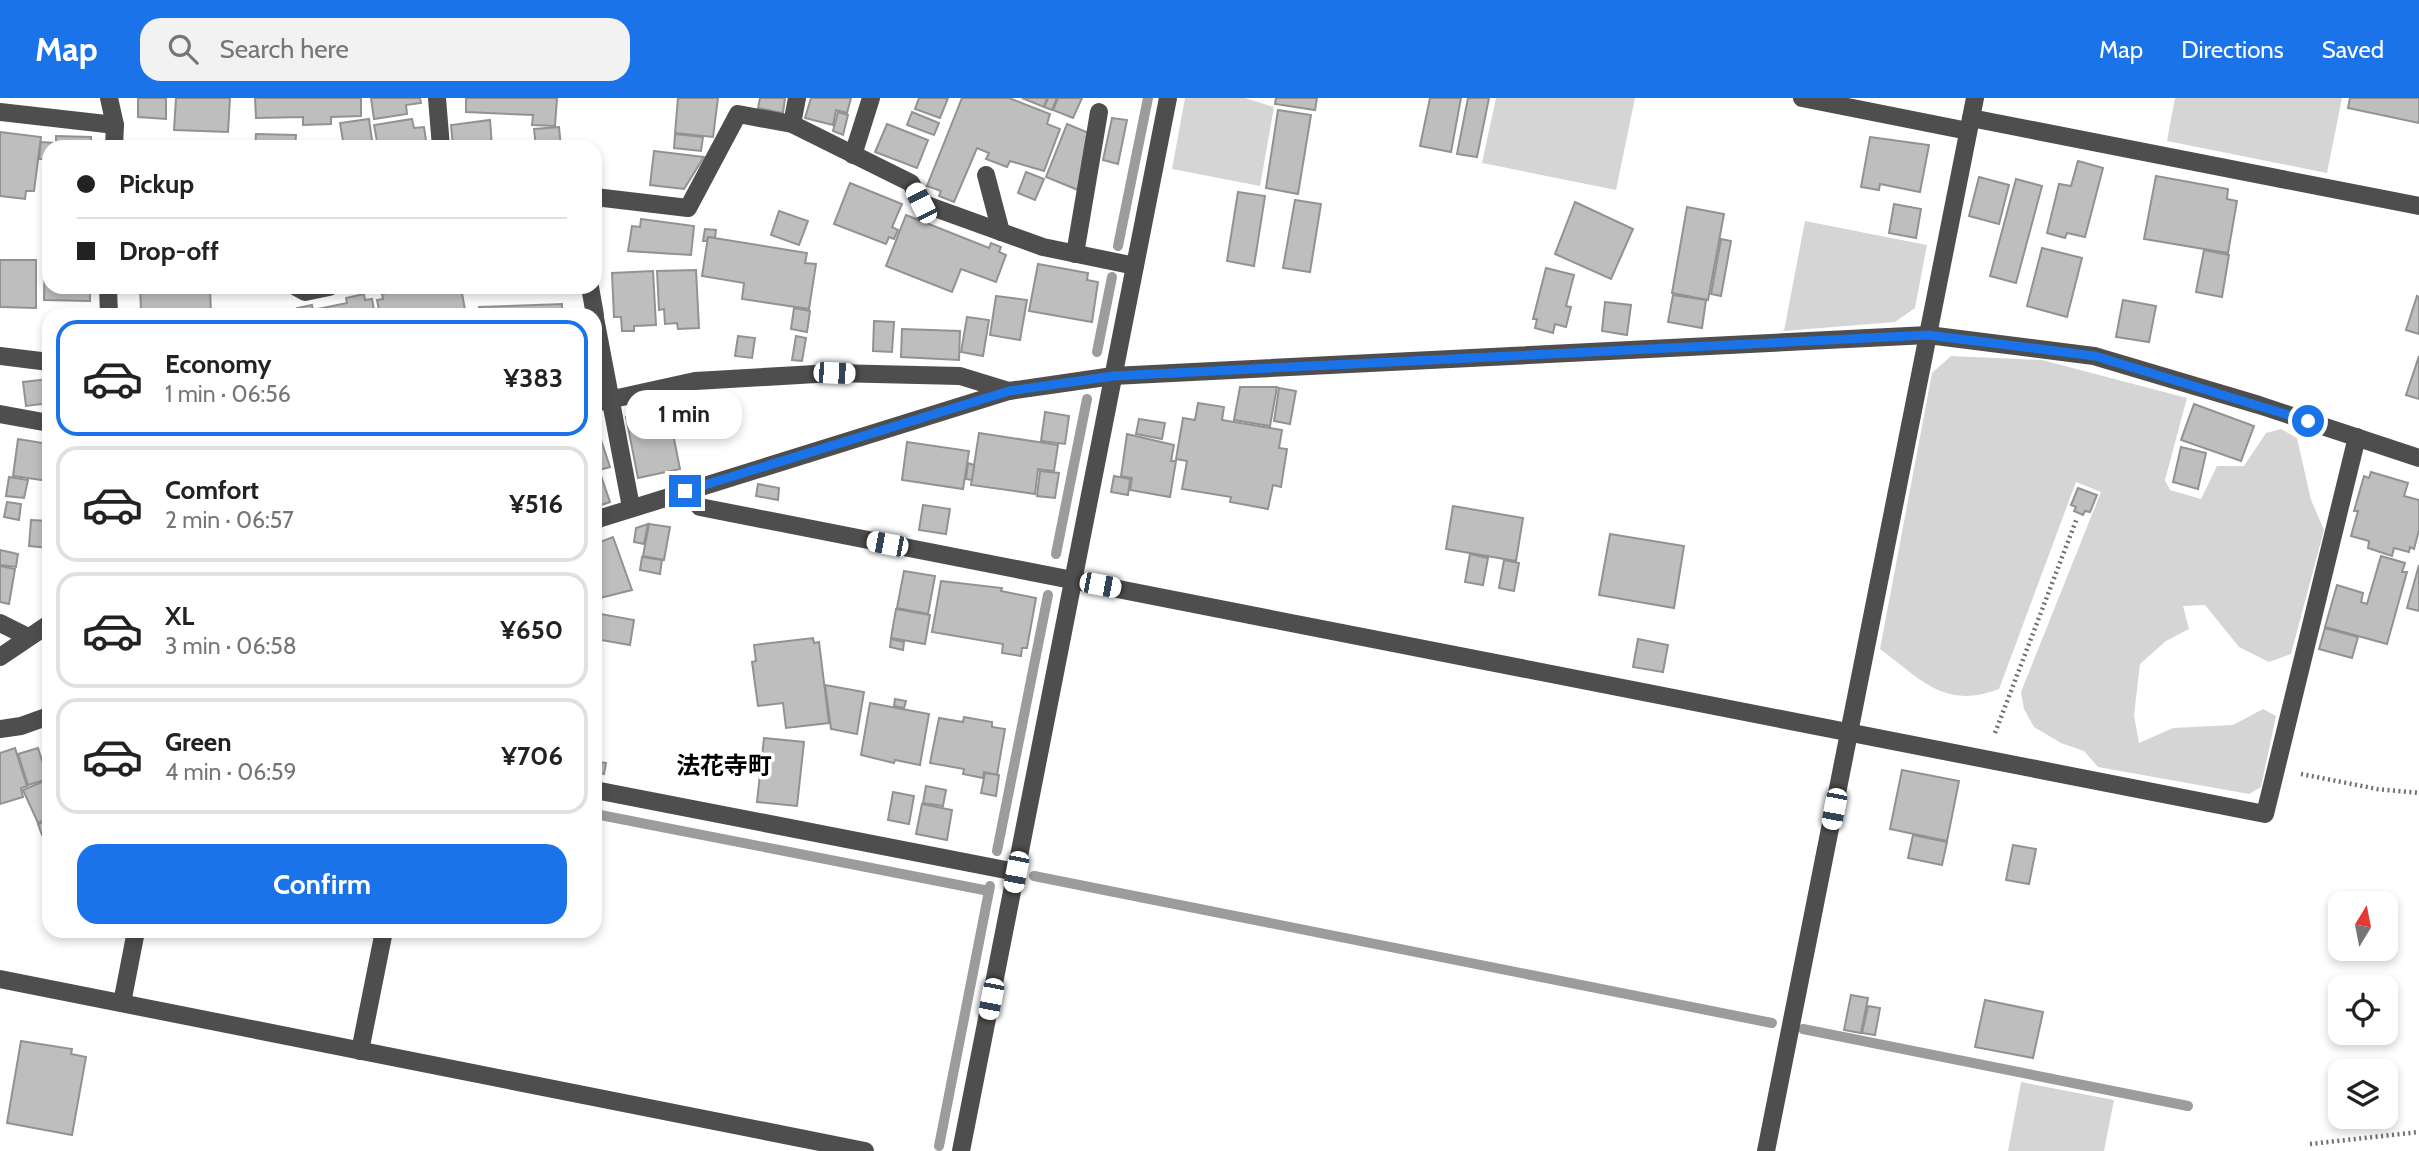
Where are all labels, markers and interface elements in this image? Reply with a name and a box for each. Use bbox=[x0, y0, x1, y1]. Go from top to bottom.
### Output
search box bbox=[140, 18, 630, 81]
text: Map bbox=[35, 29, 98, 69]
icon: search bbox=[164, 30, 202, 68]
text: Search here bbox=[220, 33, 349, 65]
text: Map bbox=[2099, 35, 2143, 64]
text: Directions bbox=[2181, 35, 2284, 64]
text: Saved bbox=[2322, 35, 2384, 64]
text: Pickup bbox=[119, 168, 194, 200]
car bbox=[903, 180, 940, 226]
text: Drop-off bbox=[119, 235, 219, 267]
icon: car bbox=[81, 347, 144, 410]
text: Economy bbox=[165, 348, 271, 380]
text: ¥383 bbox=[504, 362, 563, 394]
car bbox=[813, 362, 856, 384]
text: 1 min · 06:56 bbox=[165, 380, 291, 408]
callout: 1 min bbox=[627, 390, 743, 438]
text: 1 min bbox=[658, 400, 710, 428]
route start bbox=[2292, 405, 2324, 437]
icon: car bbox=[81, 473, 144, 536]
text: Comfort bbox=[165, 474, 259, 506]
route end bbox=[669, 475, 701, 507]
text: ¥516 bbox=[509, 488, 563, 520]
text: 2 min · 06:57 bbox=[165, 506, 294, 534]
car bbox=[865, 530, 910, 558]
car bbox=[1078, 571, 1123, 599]
icon: car bbox=[81, 599, 144, 662]
text: XL bbox=[165, 600, 194, 632]
text: ¥650 bbox=[500, 614, 563, 646]
text: 3 min · 06:58 bbox=[165, 632, 297, 660]
icon: car bbox=[81, 725, 144, 788]
text: Green bbox=[165, 726, 232, 758]
text: ¥706 bbox=[501, 740, 563, 772]
district label: 法花寺町 bbox=[676, 751, 772, 780]
text: 4 min · 06:59 bbox=[165, 758, 297, 786]
car bbox=[1820, 786, 1849, 832]
button: Confirm bbox=[77, 844, 567, 924]
car bbox=[1002, 849, 1031, 895]
north arrow bbox=[2328, 891, 2398, 961]
map controls bbox=[2328, 891, 2398, 1129]
button: locate bbox=[2328, 975, 2398, 1045]
car bbox=[977, 976, 1006, 1022]
button: layers bbox=[2328, 1059, 2398, 1129]

